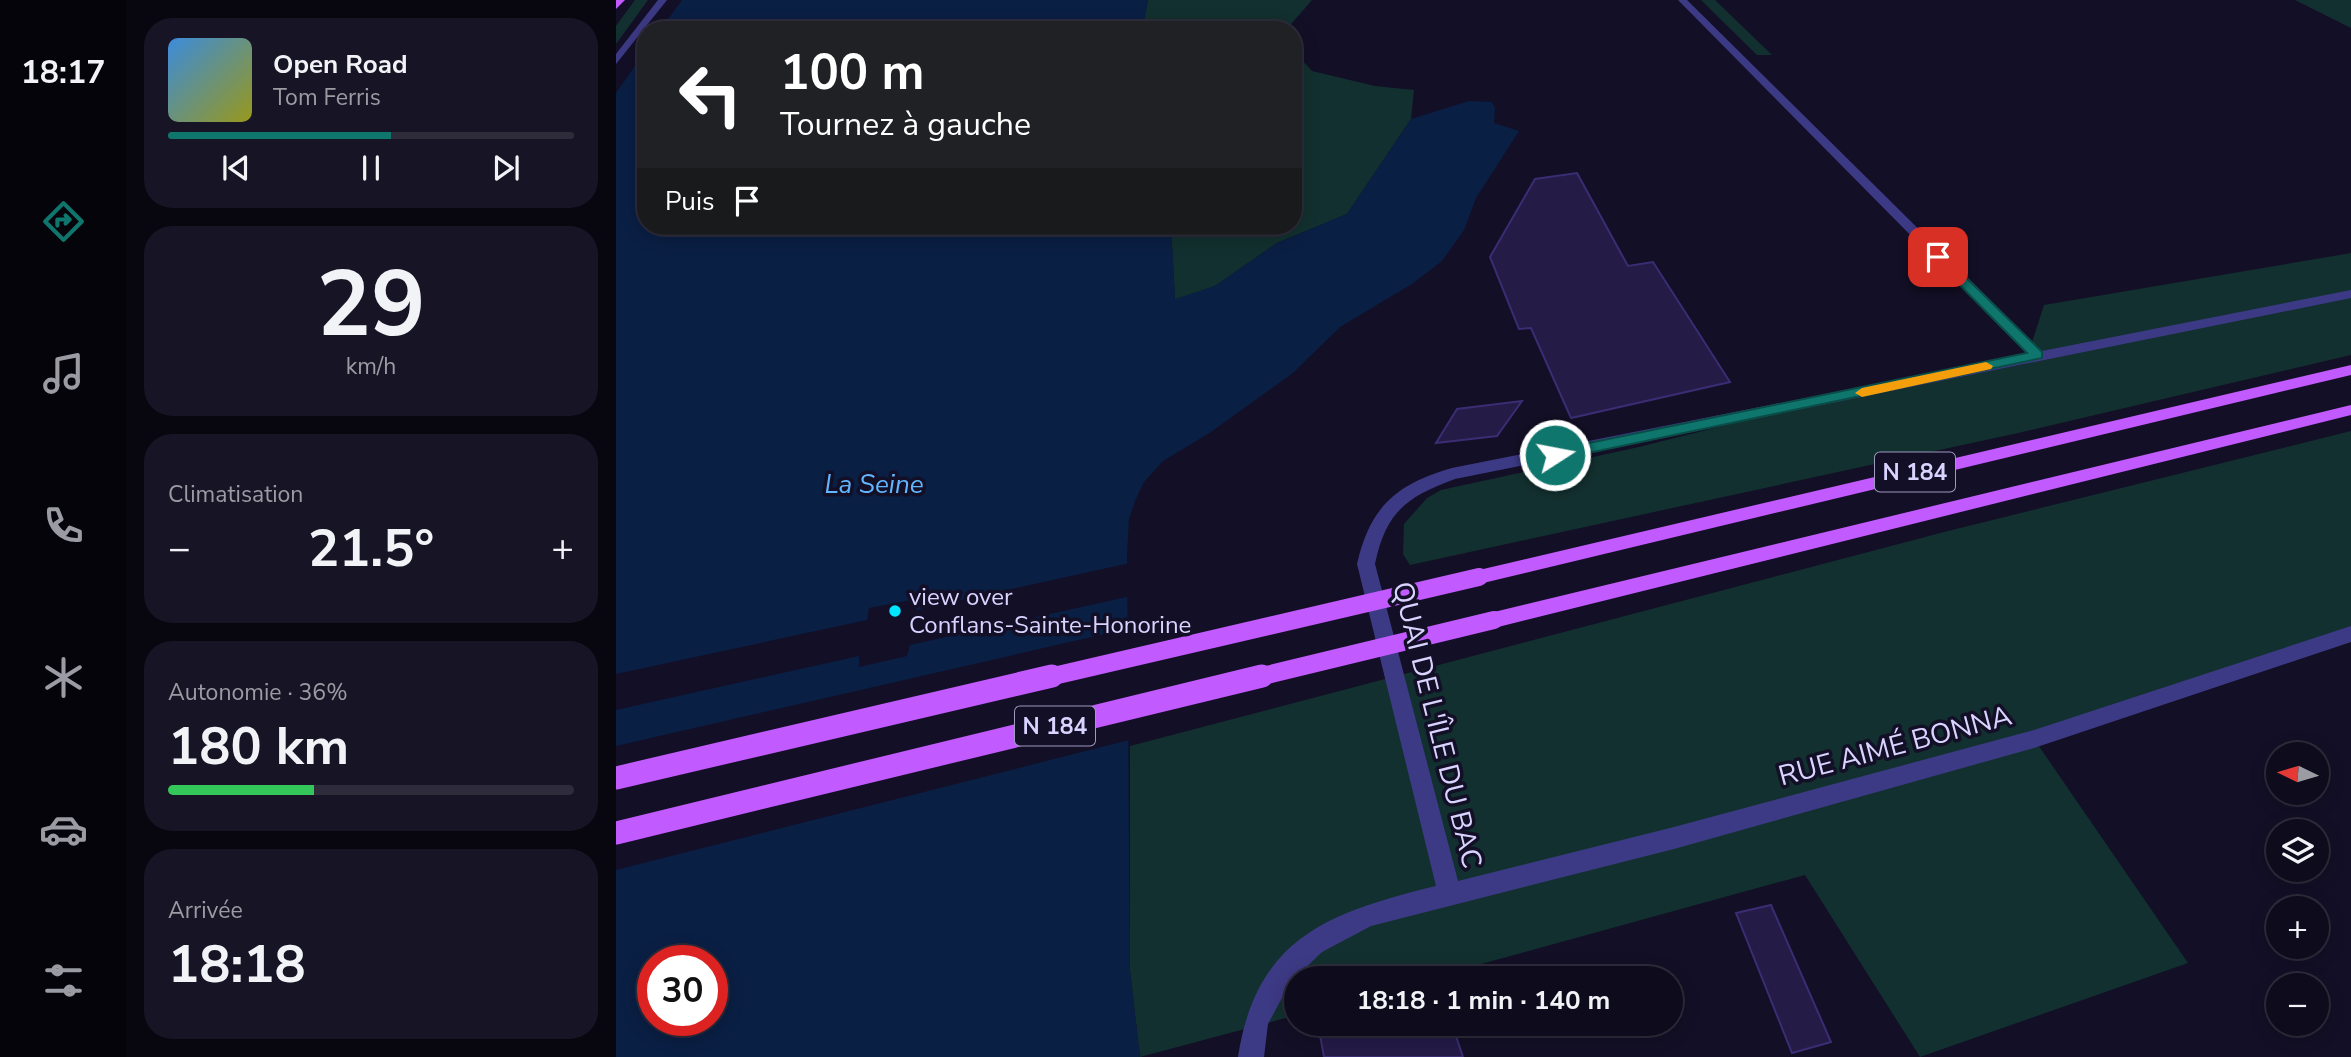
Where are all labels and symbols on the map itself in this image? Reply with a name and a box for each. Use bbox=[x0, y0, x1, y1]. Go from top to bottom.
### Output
pin bbox=[1908, 227, 1968, 287]
position arrow bbox=[1518, 418, 1592, 492]
road number: N 184 bbox=[1875, 452, 1955, 492]
water label: La Seine bbox=[824, 467, 924, 502]
street label: QUAI DE L'ÎLE DU BAC bbox=[1383, 578, 1491, 872]
place label: view over Conflans-Sainte-Honorine bbox=[909, 581, 1191, 641]
marker: view over Conflans-Sainte-Honorine bbox=[887, 603, 903, 619]
street label: RUE AIMÉ BONNA bbox=[1774, 697, 2016, 795]
road number: N 184 bbox=[1015, 706, 1095, 746]
north arrow bbox=[2266, 742, 2329, 805]
speed limit sign: 30 bbox=[637, 945, 728, 1036]

